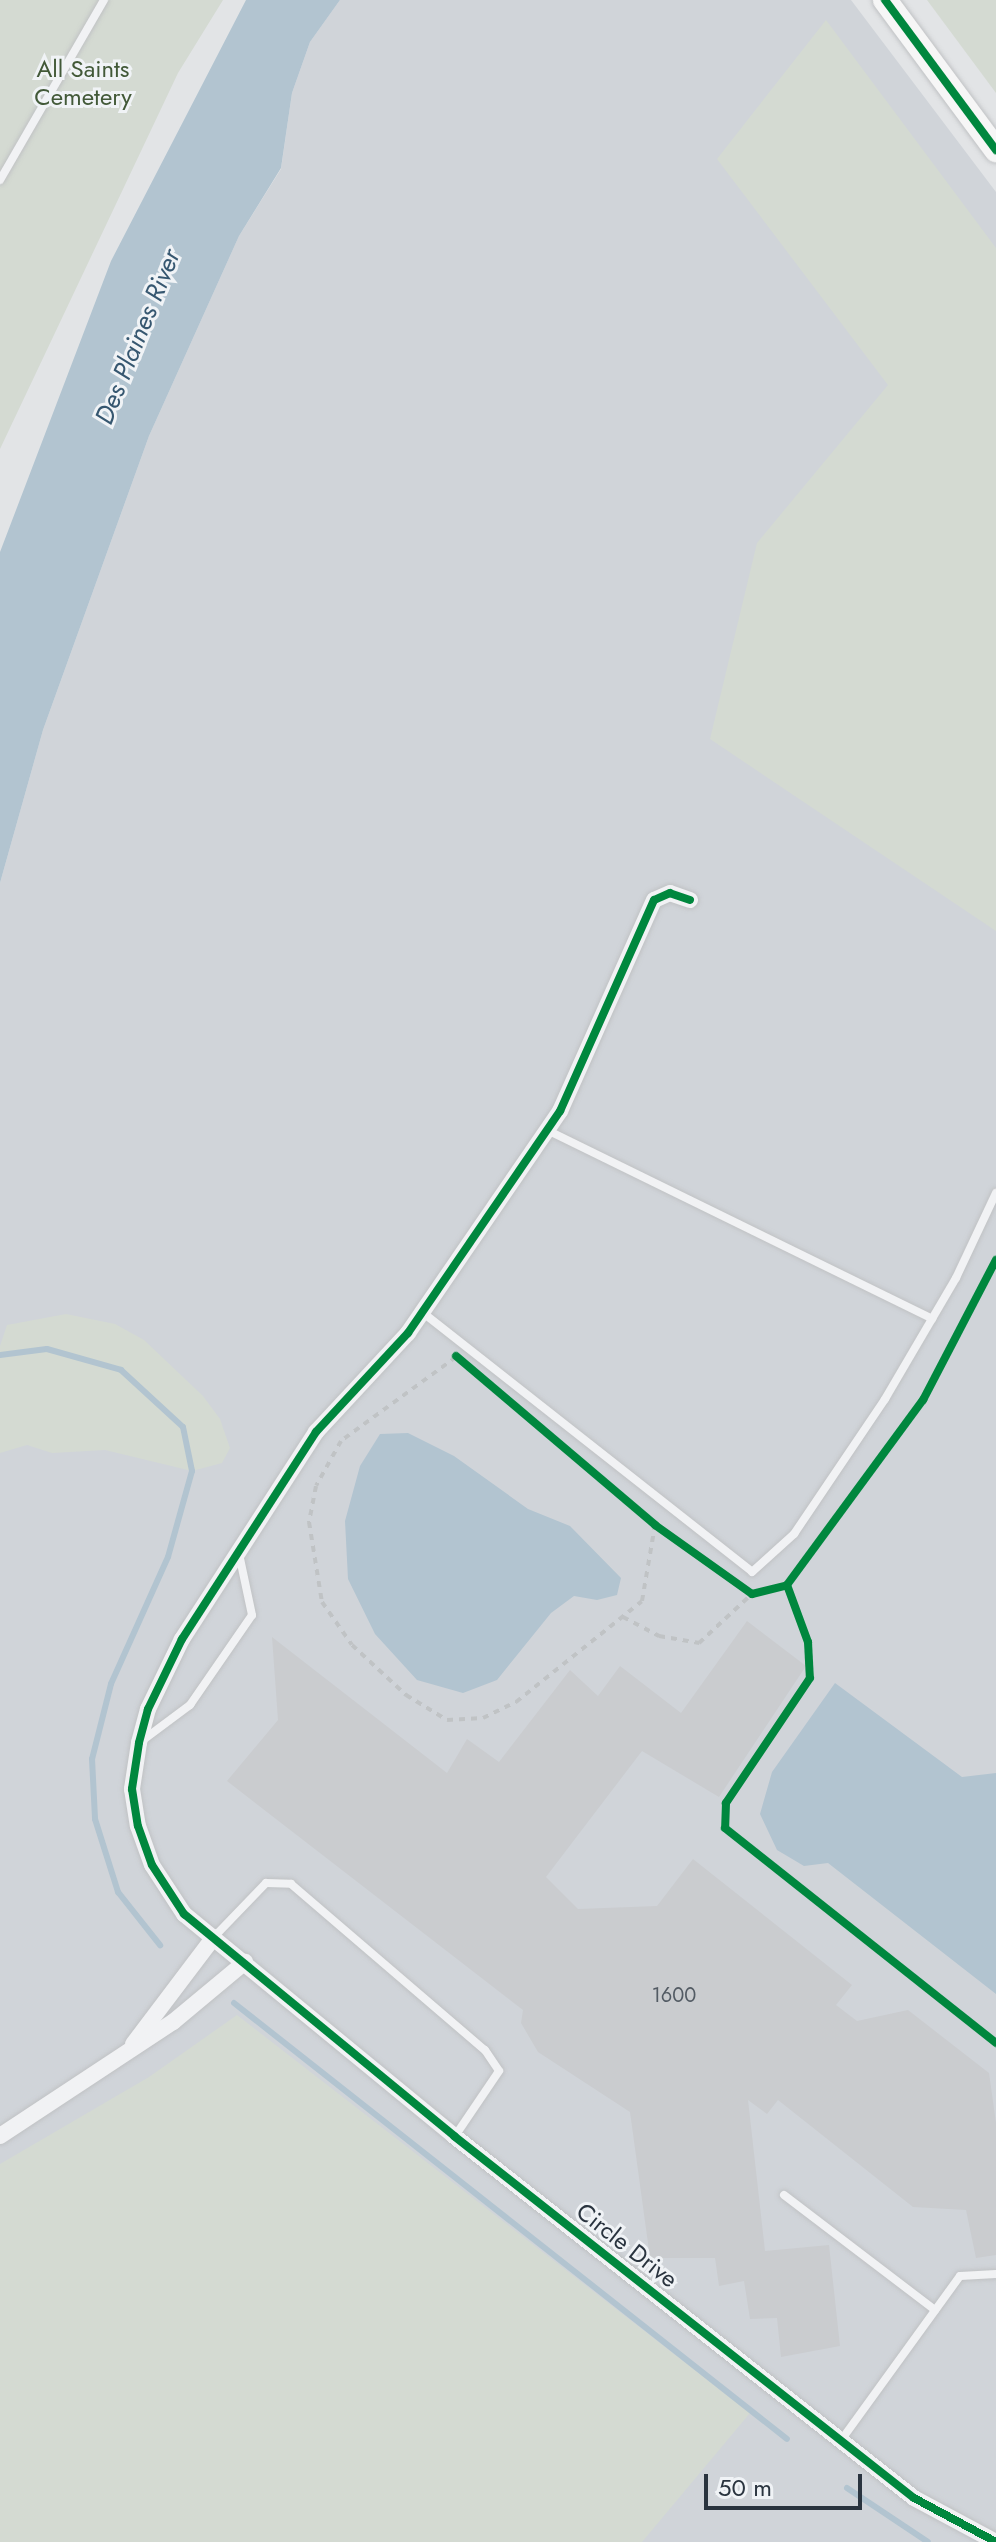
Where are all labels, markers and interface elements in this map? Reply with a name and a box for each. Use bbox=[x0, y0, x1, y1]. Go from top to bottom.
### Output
park label: All Saints Cemetery bbox=[34, 55, 132, 111]
water label: Des Plaines River bbox=[89, 245, 187, 429]
house number: 1600 bbox=[652, 1983, 696, 2007]
street label: Circle Drive bbox=[571, 2197, 683, 2293]
scale bar bbox=[708, 2458, 866, 2508]
text: 50 m bbox=[718, 2470, 772, 2505]

